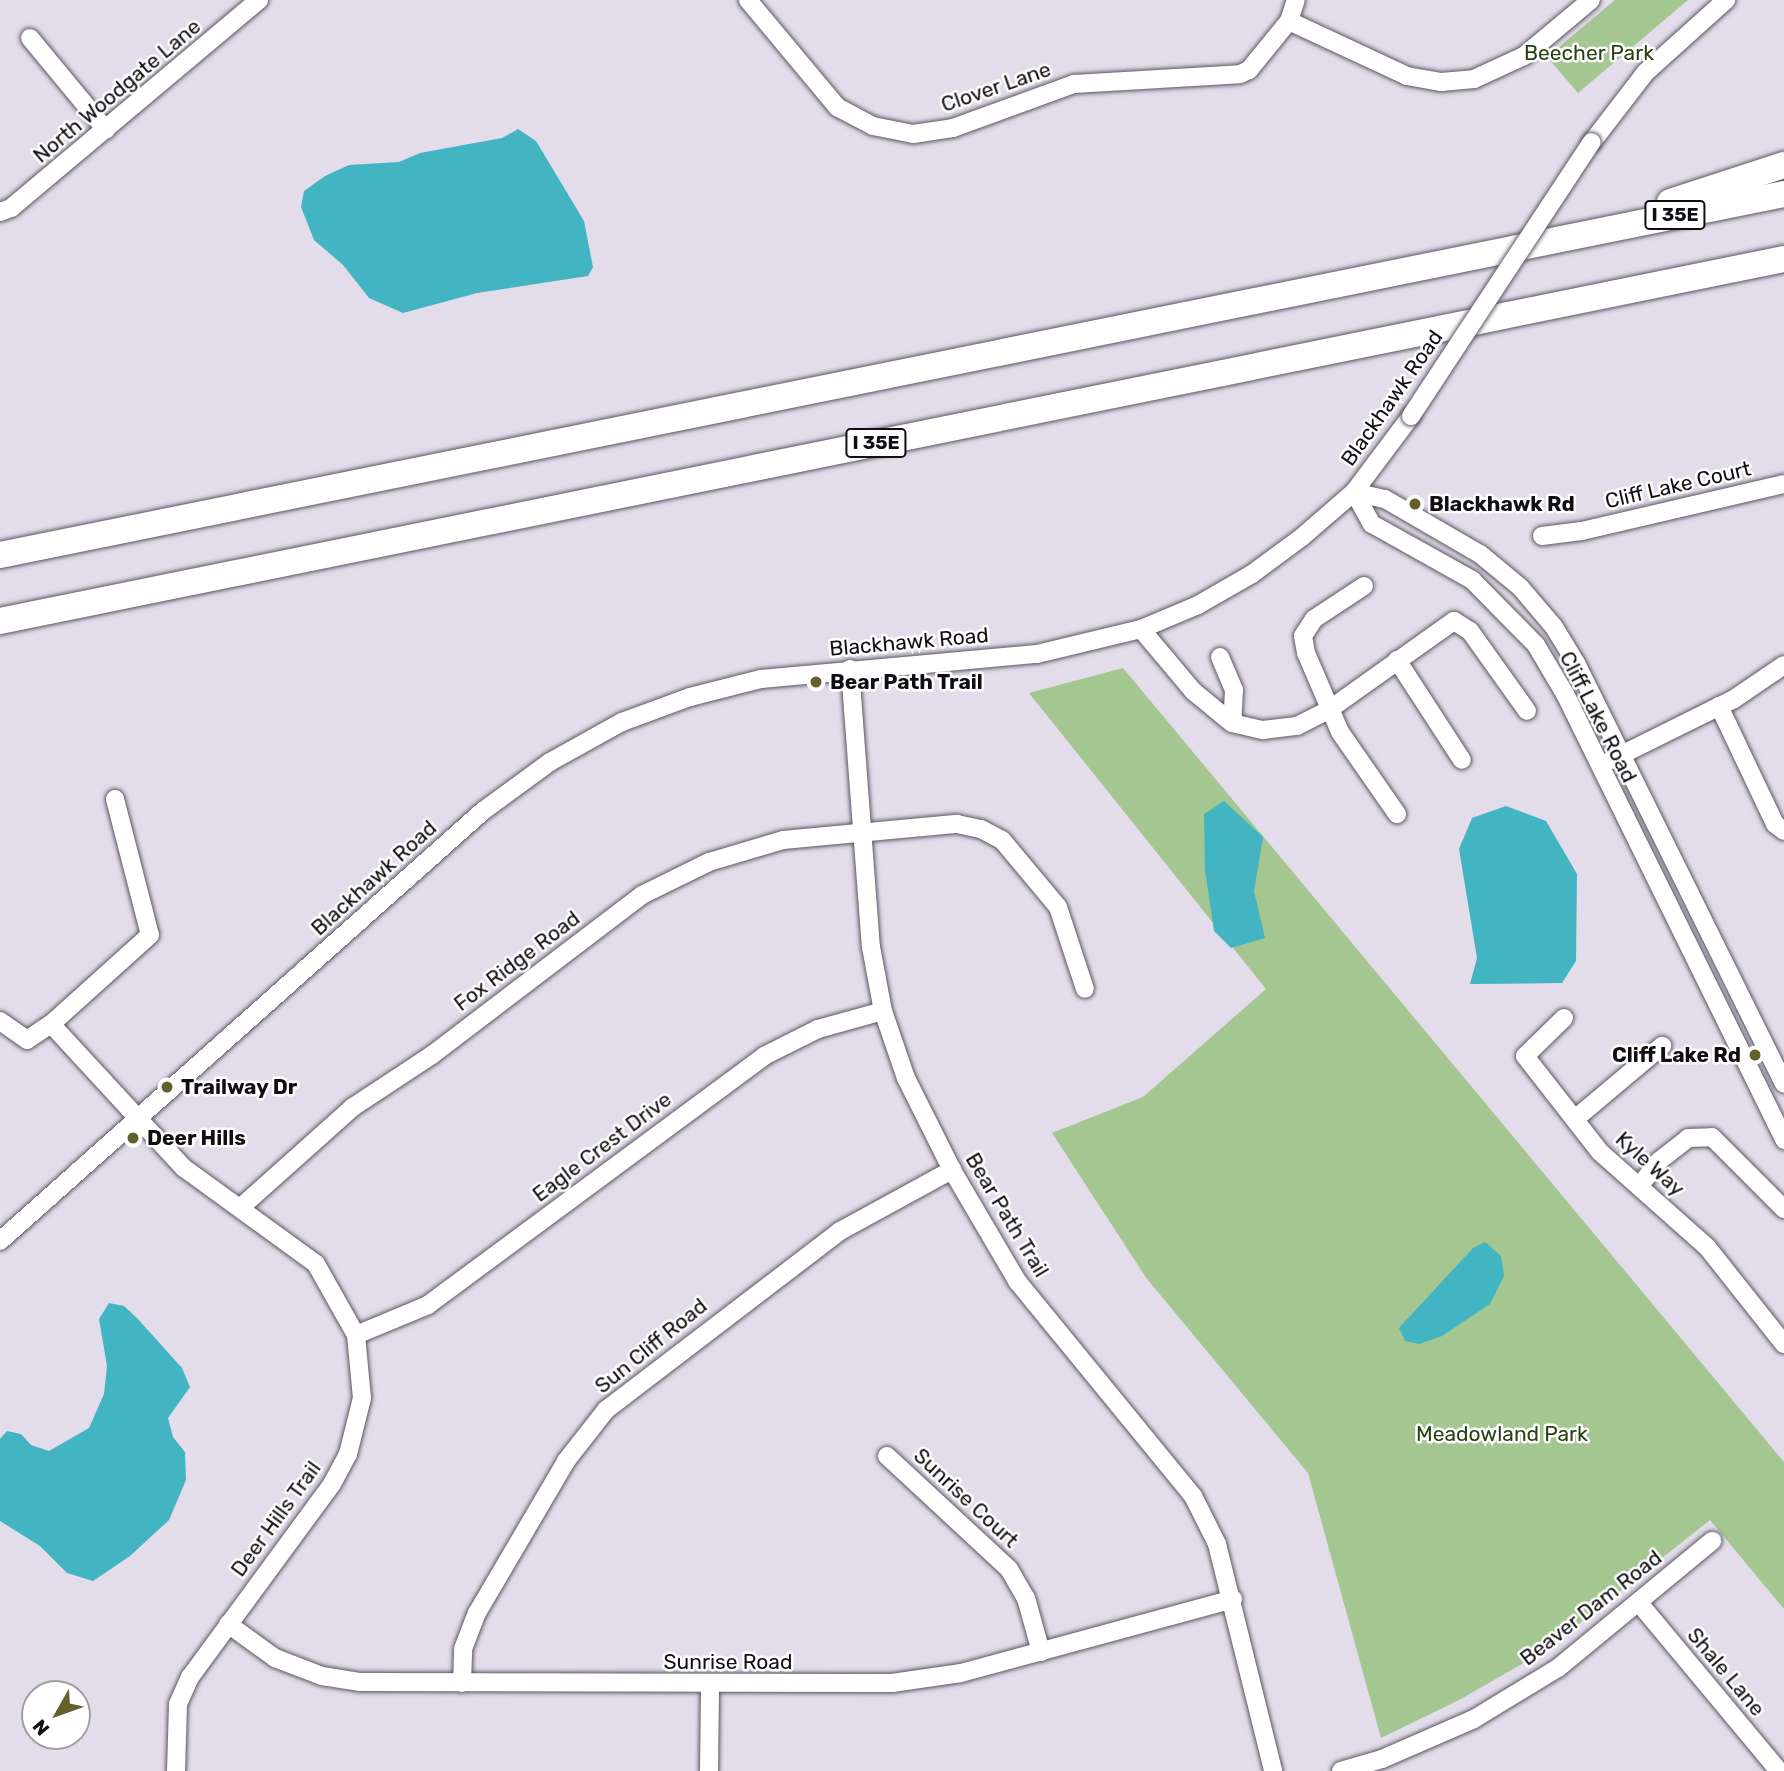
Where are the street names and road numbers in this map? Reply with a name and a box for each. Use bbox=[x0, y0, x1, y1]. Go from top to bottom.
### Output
street label: North Woodgate Lane bbox=[28, 14, 206, 168]
street label: Clover Lane bbox=[938, 56, 1054, 118]
road number: I 35E bbox=[1644, 200, 1706, 230]
street label: Blackhawk Road bbox=[1336, 325, 1448, 471]
road number: I 35E bbox=[844, 428, 908, 458]
street label: Cliff Lake Court bbox=[1602, 456, 1754, 514]
street label: Blackhawk Road bbox=[828, 622, 990, 662]
street label: Cliff Lake Road bbox=[1554, 647, 1642, 787]
street label: Blackhawk Road bbox=[306, 815, 442, 941]
street label: Fox Ridge Road bbox=[449, 906, 585, 1016]
street label: Eagle Crest Drive bbox=[528, 1087, 676, 1207]
street label: Kyle Way bbox=[1610, 1126, 1690, 1202]
street label: Bear Path Trail bbox=[960, 1148, 1054, 1282]
street label: Sun Cliff Road bbox=[590, 1293, 712, 1399]
street label: Sunrise Court bbox=[908, 1443, 1024, 1553]
street label: Deer Hills Trail bbox=[225, 1456, 327, 1582]
street label: Beaver Dam Road bbox=[1515, 1545, 1667, 1671]
street label: Shale Lane bbox=[1682, 1623, 1770, 1721]
street label: Sunrise Road bbox=[664, 1649, 792, 1675]

